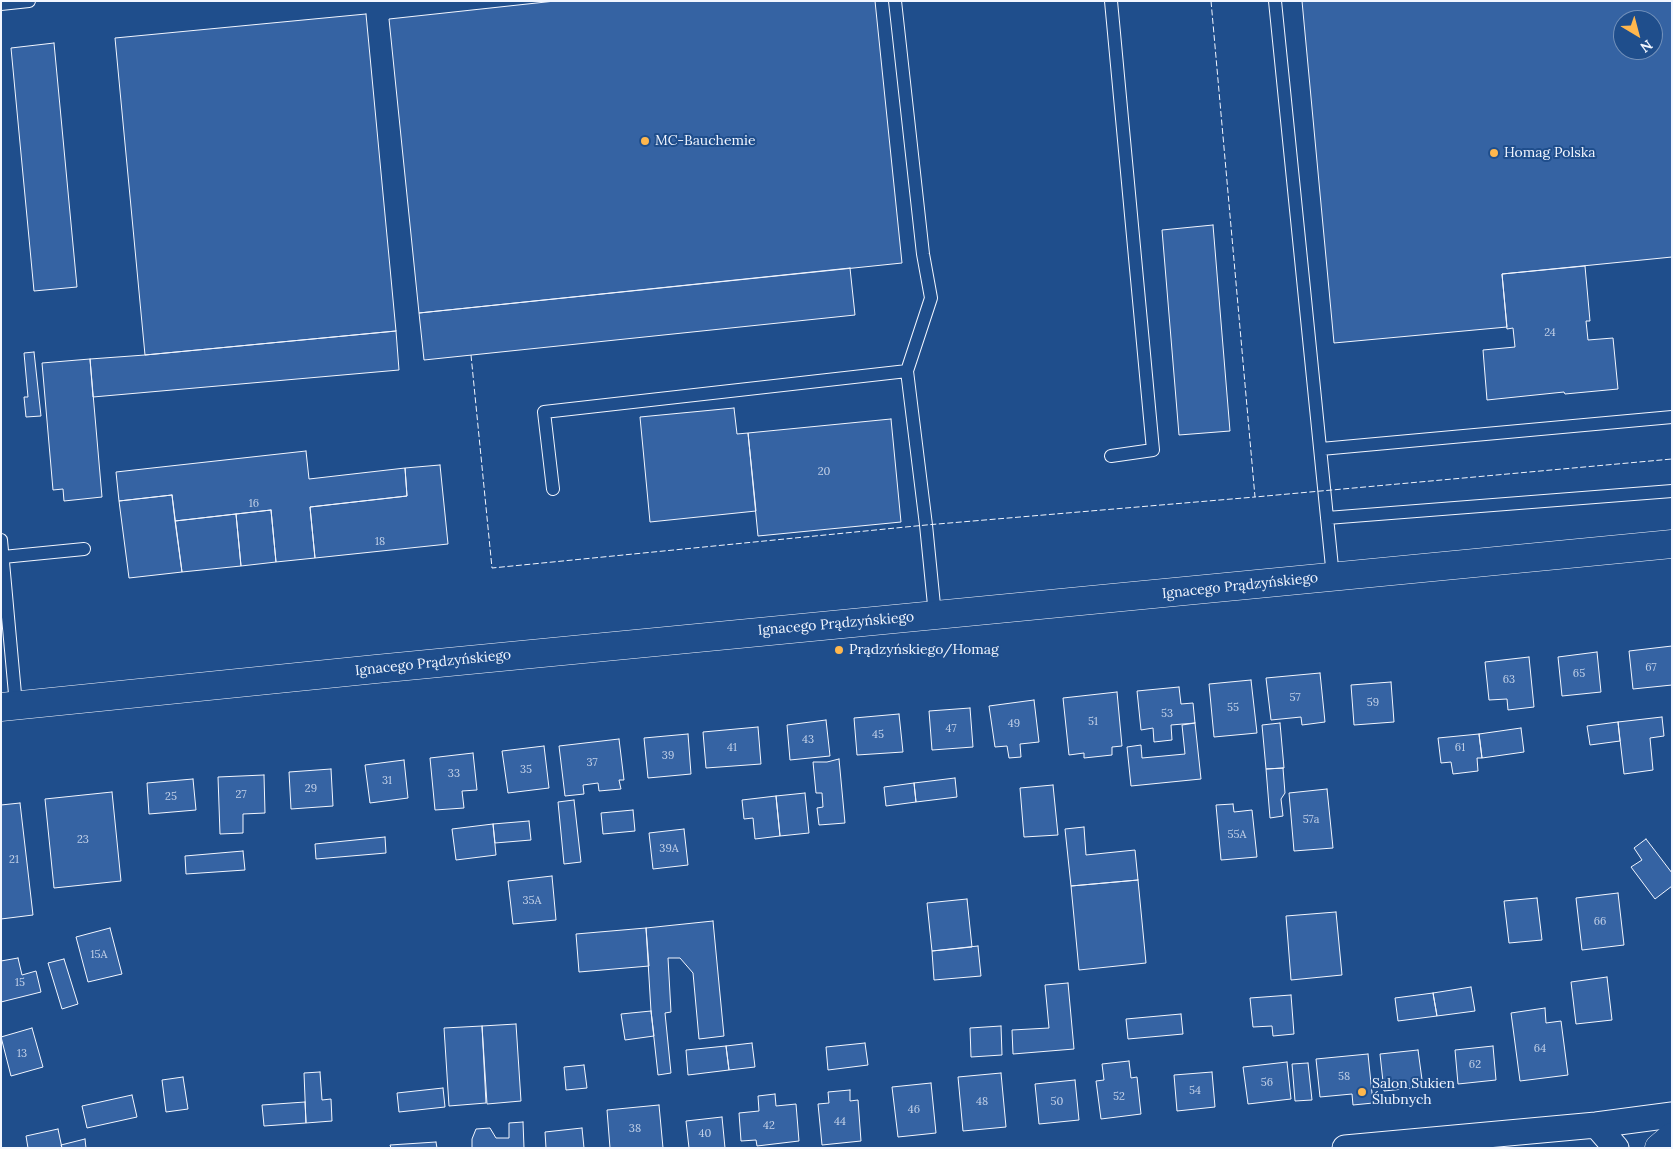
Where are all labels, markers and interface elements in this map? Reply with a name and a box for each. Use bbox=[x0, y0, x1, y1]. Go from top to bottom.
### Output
north arrow bbox=[1613, 10, 1663, 60]
text: N bbox=[1637, 36, 1656, 57]
place label: MC-Bauchemie bbox=[655, 133, 756, 149]
marker: MC-Bauchemie bbox=[639, 135, 651, 147]
place label: Homag Polska bbox=[1504, 145, 1596, 161]
marker: Homag Polska bbox=[1488, 147, 1500, 159]
house number: 24 bbox=[1544, 326, 1556, 340]
house number: 20 bbox=[818, 465, 830, 479]
house number: 16 bbox=[249, 497, 259, 511]
house number: 18 bbox=[375, 535, 385, 549]
street label: Ignacego Prądzyńskiego bbox=[1161, 569, 1319, 603]
street label: Ignacego Prądzyńskiego bbox=[757, 609, 915, 639]
place label: Prądzyńskiego/Homag bbox=[849, 642, 999, 658]
marker: Prądzyńskiego/Homag bbox=[833, 644, 845, 656]
street label: Ignacego Prądzyńskiego bbox=[354, 646, 512, 680]
house number: 67 bbox=[1645, 661, 1657, 675]
house number: 65 bbox=[1573, 667, 1585, 681]
house number: 63 bbox=[1503, 673, 1515, 687]
house number: 57 bbox=[1289, 691, 1301, 705]
house number: 59 bbox=[1367, 696, 1379, 710]
house number: 55 bbox=[1227, 701, 1239, 715]
house number: 53 bbox=[1161, 707, 1173, 721]
house number: 51 bbox=[1088, 715, 1098, 729]
house number: 49 bbox=[1008, 717, 1020, 731]
house number: 47 bbox=[945, 722, 957, 736]
house number: 45 bbox=[872, 728, 884, 742]
house number: 43 bbox=[802, 733, 814, 747]
house number: 41 bbox=[727, 741, 737, 755]
house number: 61 bbox=[1455, 741, 1465, 755]
house number: 39 bbox=[662, 749, 674, 763]
house number: 37 bbox=[587, 756, 597, 770]
house number: 35 bbox=[520, 763, 532, 777]
house number: 33 bbox=[448, 767, 460, 781]
house number: 31 bbox=[382, 774, 392, 788]
house number: 29 bbox=[305, 782, 317, 796]
house number: 27 bbox=[236, 788, 246, 802]
house number: 25 bbox=[165, 790, 177, 804]
house number: 57a bbox=[1303, 813, 1319, 827]
house number: 55A bbox=[1228, 828, 1246, 842]
house number: 23 bbox=[77, 833, 89, 847]
house number: 39A bbox=[659, 842, 679, 856]
house number: 21 bbox=[9, 853, 19, 867]
house number: 35A bbox=[522, 894, 542, 908]
house number: 66 bbox=[1594, 915, 1606, 929]
house number: 15A bbox=[91, 948, 107, 962]
house number: 15 bbox=[15, 976, 25, 990]
house number: 64 bbox=[1534, 1042, 1546, 1056]
house number: 13 bbox=[17, 1047, 27, 1061]
house number: 62 bbox=[1469, 1058, 1481, 1072]
house number: 58 bbox=[1338, 1070, 1350, 1084]
house number: 56 bbox=[1261, 1076, 1273, 1090]
place label: Salon Sukien Ślubnych bbox=[1372, 1076, 1455, 1108]
house number: 54 bbox=[1189, 1084, 1201, 1098]
marker: Salon Sukien Ślubnych bbox=[1356, 1086, 1368, 1098]
house number: 52 bbox=[1113, 1090, 1125, 1104]
house number: 48 bbox=[976, 1095, 988, 1109]
house number: 50 bbox=[1051, 1095, 1063, 1109]
house number: 46 bbox=[908, 1103, 920, 1117]
house number: 44 bbox=[834, 1115, 846, 1129]
house number: 42 bbox=[763, 1119, 775, 1133]
house number: 38 bbox=[629, 1122, 641, 1136]
house number: 40 bbox=[699, 1127, 711, 1141]

